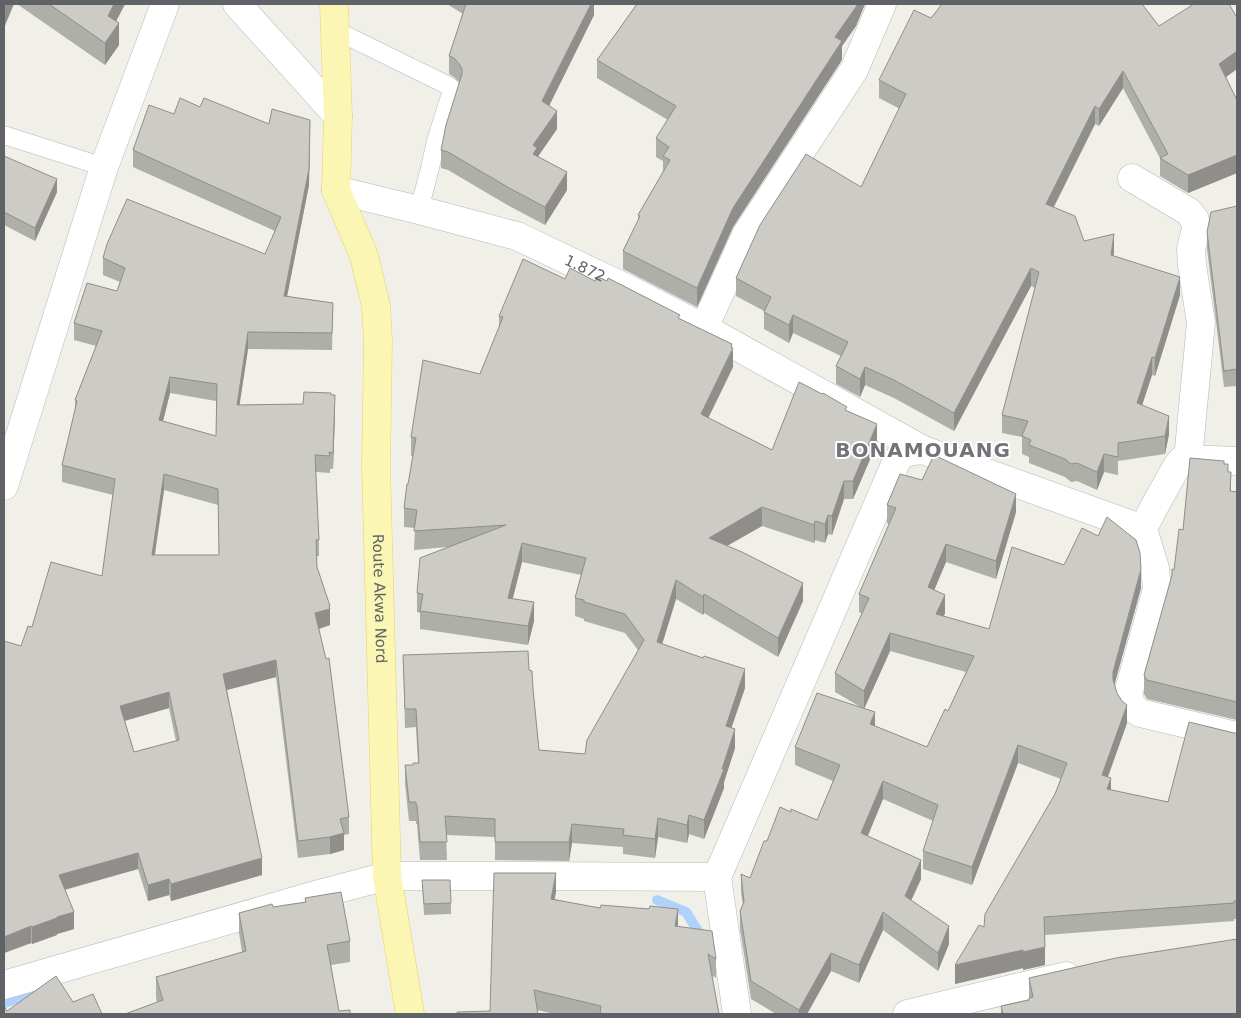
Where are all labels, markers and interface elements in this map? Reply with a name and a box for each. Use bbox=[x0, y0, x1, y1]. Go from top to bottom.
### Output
street label: 1.872 bbox=[562, 251, 608, 286]
district label: BONAMOUANG bbox=[835, 438, 1011, 462]
street label: Route Akwa Nord bbox=[369, 534, 390, 664]

